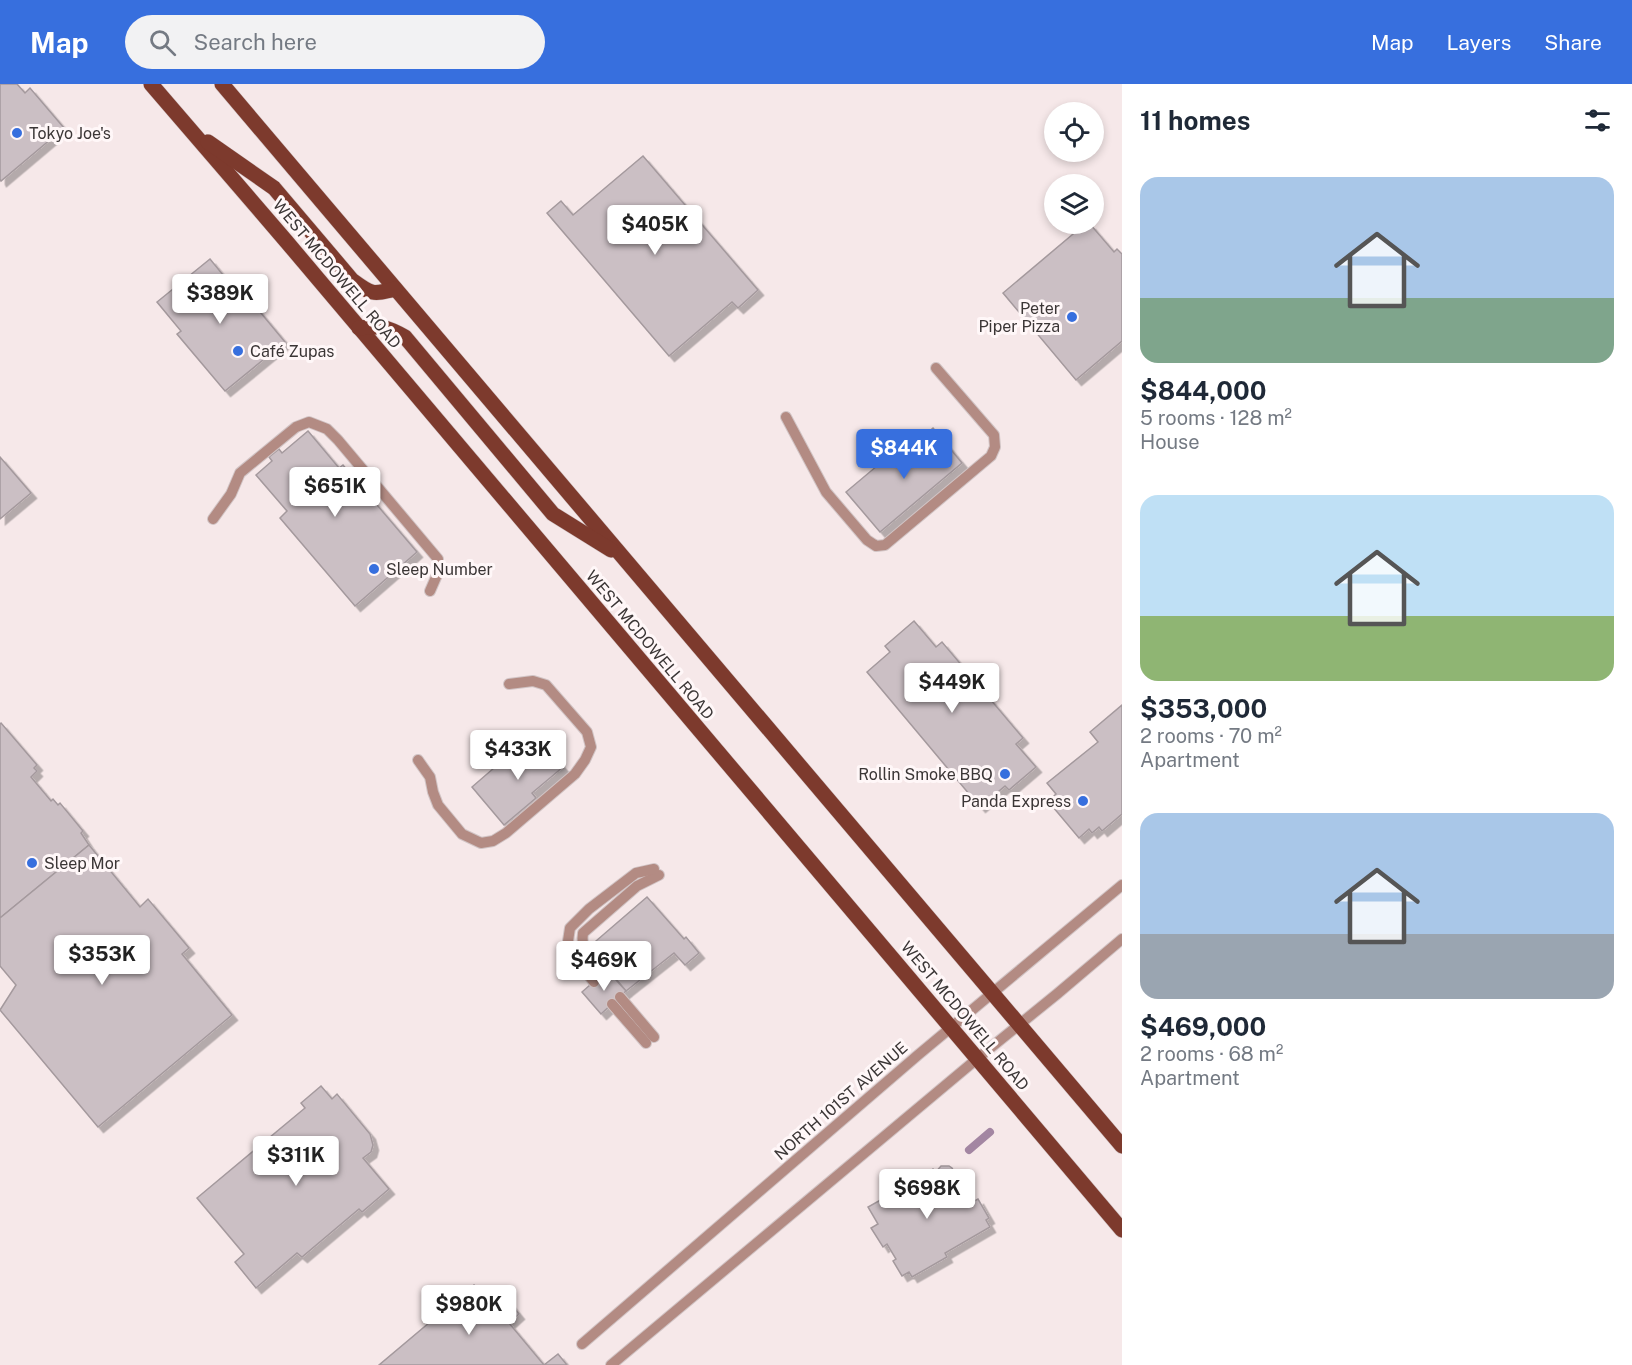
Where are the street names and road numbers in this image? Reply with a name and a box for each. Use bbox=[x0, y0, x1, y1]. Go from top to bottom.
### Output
street label: WEST MCDOWELL ROAD bbox=[269, 196, 405, 352]
street label: WEST MCDOWELL ROAD bbox=[582, 567, 718, 723]
street label: WEST MCDOWELL ROAD bbox=[897, 938, 1033, 1094]
street label: NORTH 101ST AVENUE bbox=[771, 1038, 911, 1164]

